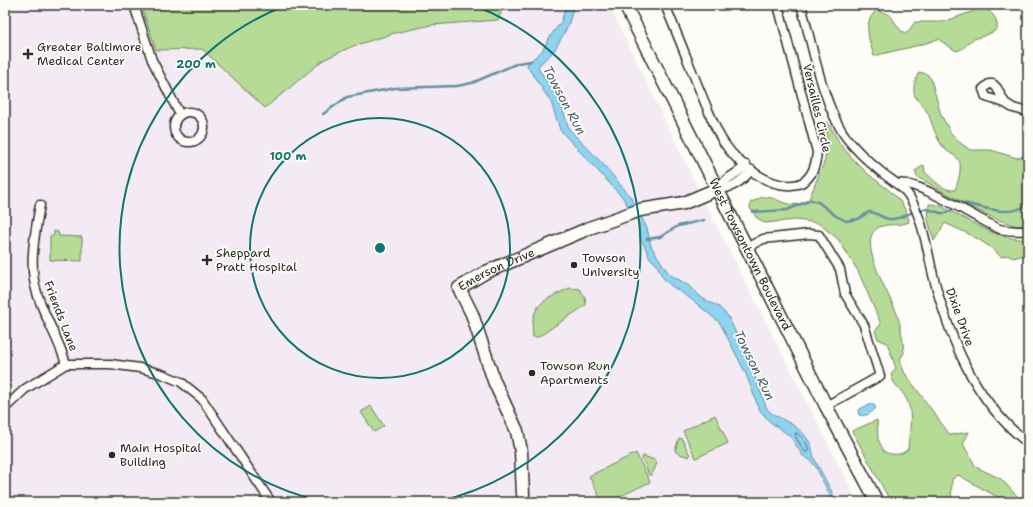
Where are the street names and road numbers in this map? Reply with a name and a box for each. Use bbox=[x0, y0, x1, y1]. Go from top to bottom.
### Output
street label: Versailles Circle bbox=[799, 62, 835, 154]
street label: West Towsontown Boulevard bbox=[705, 176, 795, 333]
street label: Emerson Drive bbox=[455, 244, 537, 295]
street label: Friends Lane bbox=[40, 278, 82, 354]
street label: Dixie Drive bbox=[942, 286, 978, 349]

